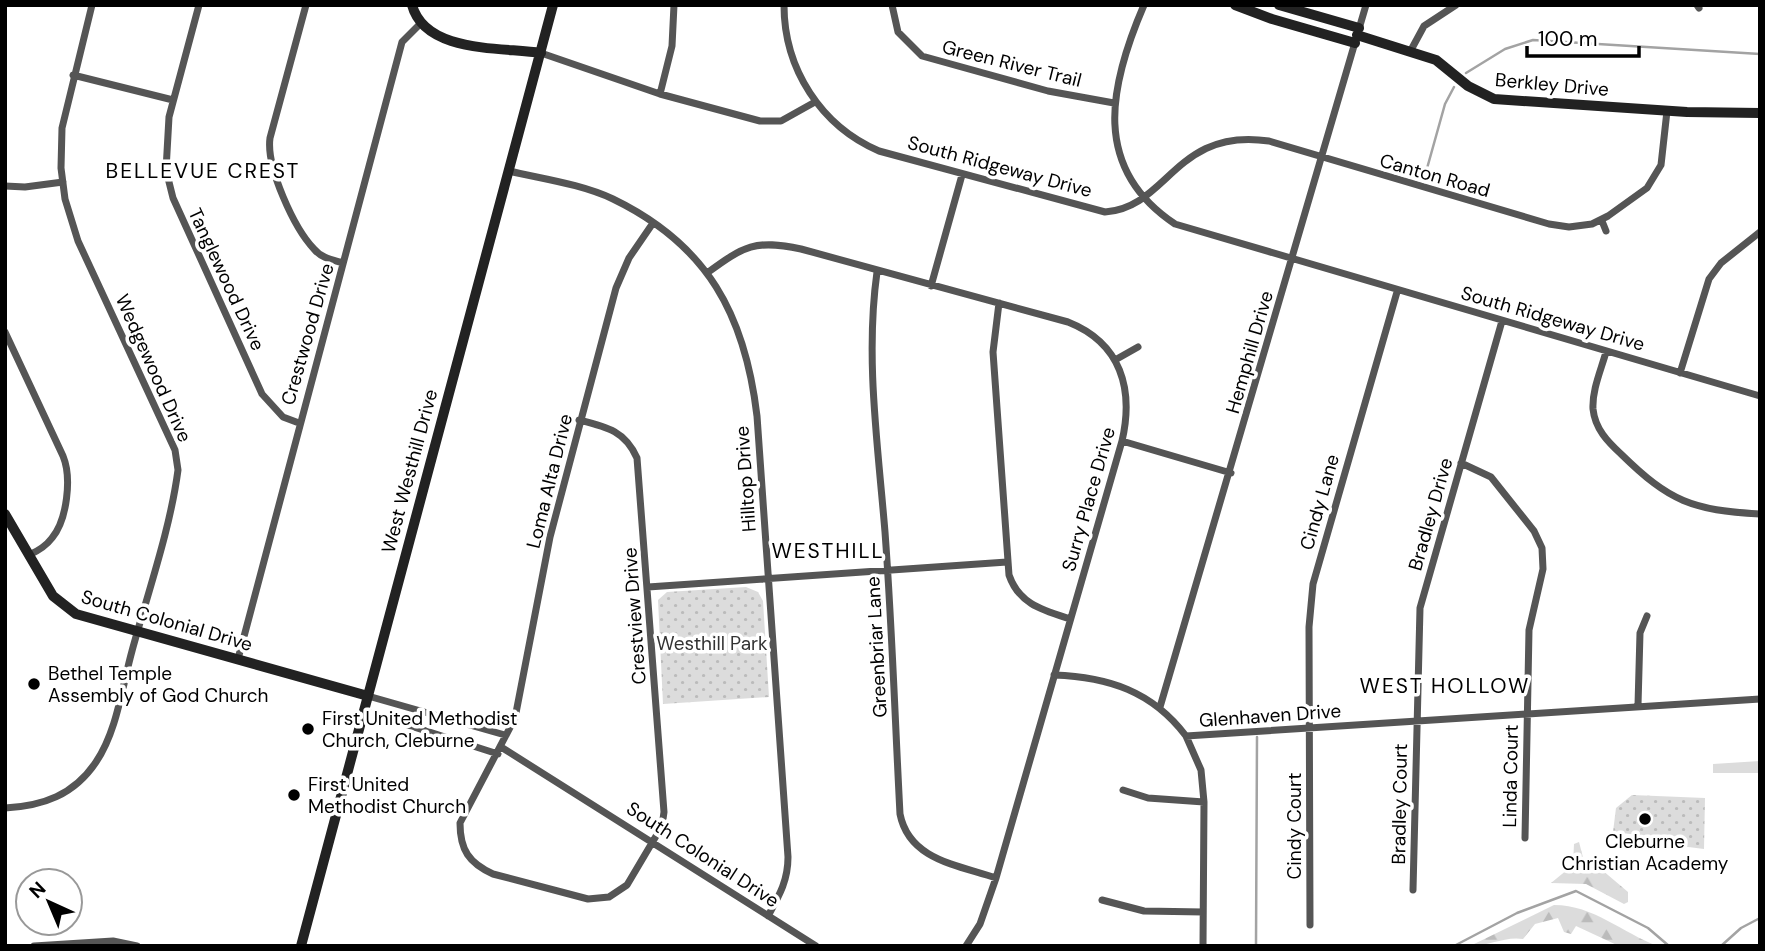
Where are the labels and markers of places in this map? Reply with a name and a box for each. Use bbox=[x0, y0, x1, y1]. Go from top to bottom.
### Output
place label: Bethel Temple Assembly of God Church bbox=[48, 661, 268, 708]
marker: Bethel Temple Assembly of God Church bbox=[26, 676, 42, 692]
place label: First United Methodist Church, Cleburne bbox=[322, 706, 517, 753]
marker: First United Methodist Church, Cleburne bbox=[300, 721, 316, 737]
place label: First United Methodist Church bbox=[308, 772, 466, 819]
marker: First United Methodist Church bbox=[286, 787, 302, 803]
marker: Cleburne Christian Academy bbox=[1637, 811, 1653, 827]
place label: Cleburne Christian Academy bbox=[1562, 829, 1729, 876]

